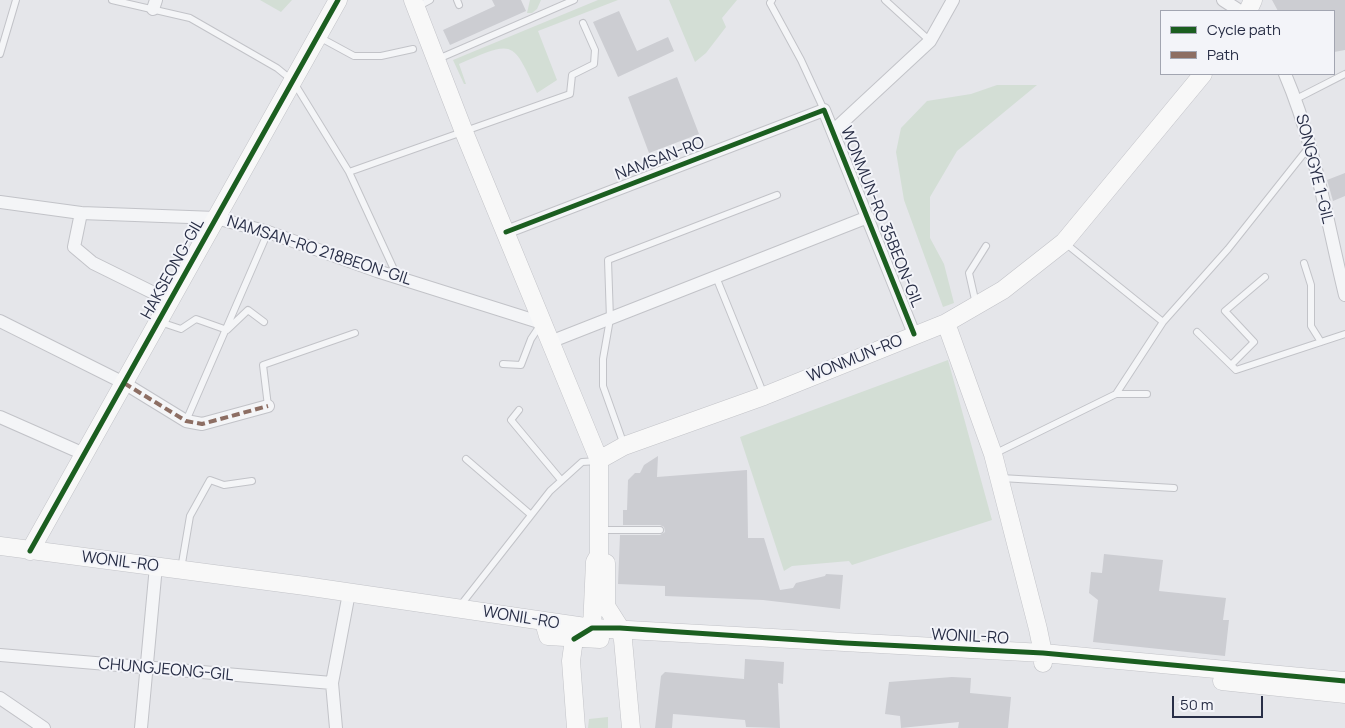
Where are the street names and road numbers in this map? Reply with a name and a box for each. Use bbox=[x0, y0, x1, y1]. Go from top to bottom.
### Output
street label: SONGGYE 1-GIL bbox=[1291, 112, 1337, 226]
street label: WONMUN-RO 35BEON-GIL bbox=[836, 124, 926, 310]
street label: NAMSAN-RO bbox=[613, 133, 707, 185]
street label: NAMSAN-RO 218BEON-GIL bbox=[224, 212, 414, 290]
street label: HAKSEONG-GIL bbox=[137, 215, 209, 323]
street label: WONMUN-RO bbox=[804, 331, 906, 387]
street label: WONIL-RO bbox=[80, 548, 160, 576]
street label: WONIL-RO bbox=[481, 602, 561, 634]
street label: WONIL-RO bbox=[931, 625, 1009, 649]
street label: CHUNGJEONG-GIL bbox=[98, 655, 234, 685]

